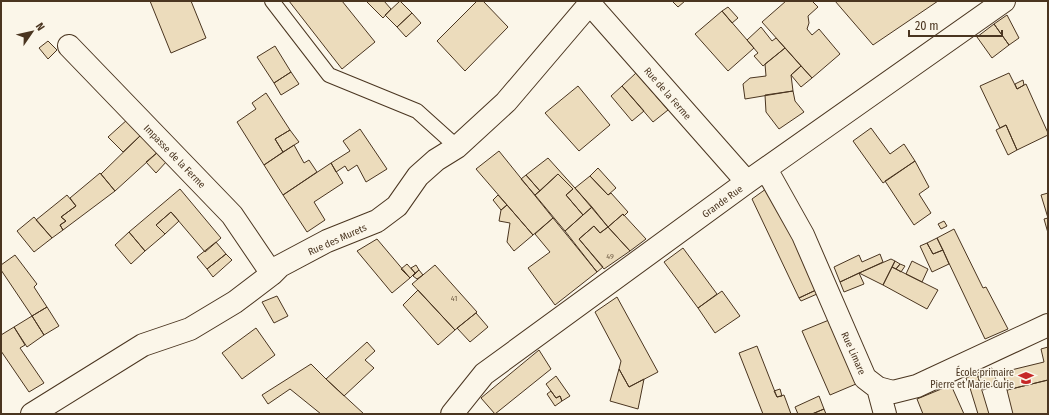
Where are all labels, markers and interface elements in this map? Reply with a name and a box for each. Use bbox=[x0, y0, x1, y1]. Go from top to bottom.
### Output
north arrow bbox=[12, 12, 52, 52]
scale bar bbox=[909, 12, 1002, 38]
text: 20 m bbox=[915, 19, 939, 33]
text: N bbox=[33, 20, 47, 33]
street label: Rue de la Ferme bbox=[641, 65, 693, 122]
street label: Impasse de la Ferme bbox=[141, 122, 208, 191]
street label: Grande Rue bbox=[700, 183, 745, 221]
street label: Rue des Murets bbox=[306, 222, 369, 258]
house number: 49 bbox=[606, 252, 614, 261]
house number: 41 bbox=[451, 294, 457, 303]
street label: Rue Limare bbox=[838, 330, 868, 377]
place label: École primaire Pierre et Marie Curie bbox=[930, 365, 1014, 391]
school or university icon: École primaire Pierre et Marie Curie bbox=[1017, 369, 1035, 387]

